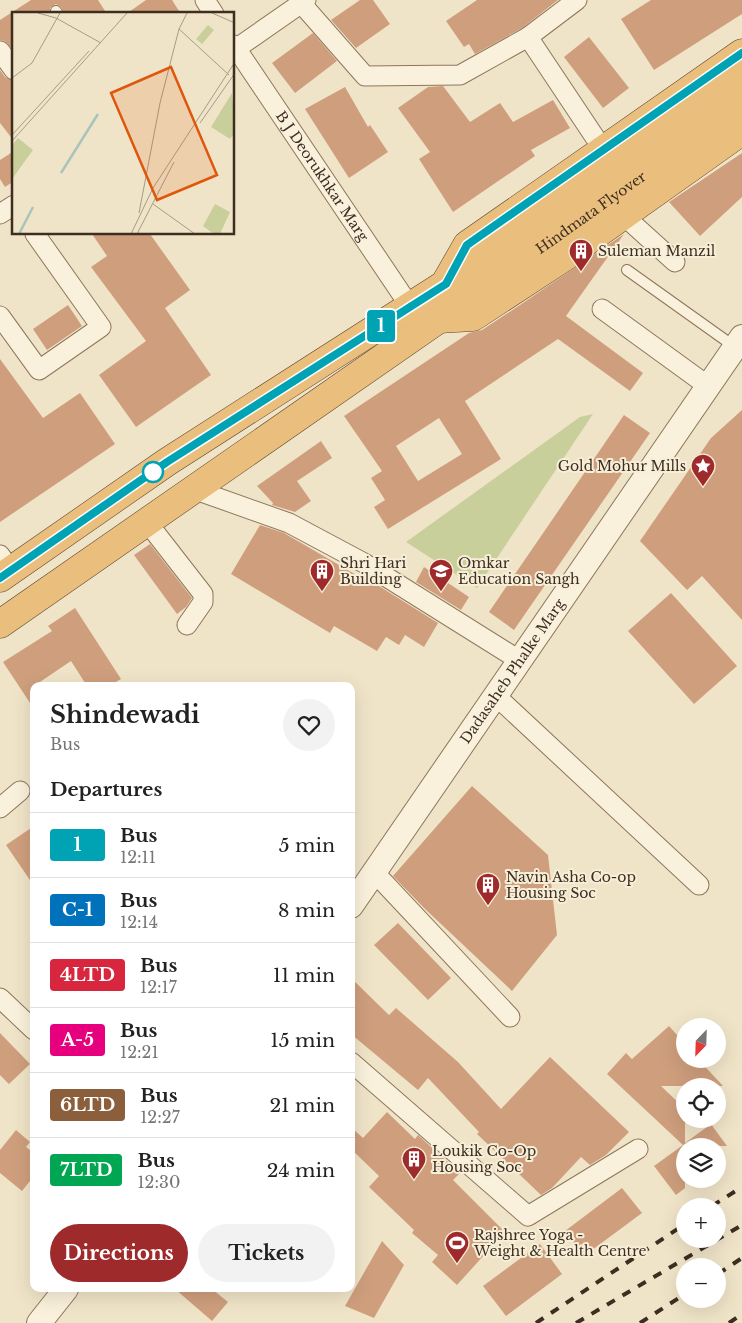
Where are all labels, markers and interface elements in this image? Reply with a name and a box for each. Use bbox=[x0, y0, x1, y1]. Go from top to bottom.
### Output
inset map bbox=[12, 12, 235, 235]
street label: B J Deorukhkar Marg bbox=[272, 108, 373, 245]
street label: Hindmata Flyover bbox=[532, 167, 650, 258]
building icon: Suleman Manzil bbox=[568, 238, 594, 272]
place label: Suleman Manzil bbox=[598, 242, 716, 260]
line badge: 1 bbox=[365, 310, 397, 342]
text: 1 bbox=[377, 315, 385, 337]
place icon: Gold Mohur Mills bbox=[690, 453, 716, 487]
place label: Gold Mohur Mills bbox=[558, 457, 686, 475]
unlabelled marker bbox=[142, 461, 164, 483]
place label: Shri Hari Building bbox=[340, 554, 407, 588]
place label: Omkar Education Sangh bbox=[458, 554, 580, 588]
building icon: Shri Hari Building bbox=[309, 558, 335, 592]
school or university icon: Omkar Education Sangh bbox=[428, 558, 454, 592]
street label: Dadasaheb Phalke Marg bbox=[456, 595, 569, 747]
button: heart bbox=[283, 699, 335, 751]
text: Shindewadi bbox=[50, 700, 200, 729]
text: Bus bbox=[50, 734, 80, 754]
text: Departures bbox=[50, 778, 162, 801]
text: Bus bbox=[120, 824, 157, 847]
text: 1 bbox=[74, 834, 81, 856]
text: 5 min bbox=[279, 834, 335, 857]
text: 12:11 bbox=[120, 847, 156, 867]
place label: Navin Asha Co-op Housing Soc bbox=[506, 868, 636, 902]
building icon: Navin Asha Co-op Housing Soc bbox=[475, 872, 501, 906]
text: Bus bbox=[120, 889, 157, 912]
text: C-1 bbox=[62, 899, 93, 921]
text: 8 min bbox=[278, 899, 335, 922]
text: 12:14 bbox=[120, 912, 158, 932]
text: Bus bbox=[140, 954, 177, 977]
text: 4LTD bbox=[60, 964, 115, 986]
text: 11 min bbox=[273, 964, 335, 987]
text: 12:17 bbox=[140, 977, 177, 997]
north arrow bbox=[676, 1018, 726, 1068]
map controls bbox=[676, 1018, 726, 1308]
text: Bus bbox=[120, 1019, 157, 1042]
text: A-5 bbox=[61, 1029, 94, 1051]
text: 15 min bbox=[270, 1029, 335, 1052]
text: 12:21 bbox=[120, 1042, 159, 1062]
button: locate bbox=[676, 1078, 726, 1128]
text: Bus bbox=[140, 1084, 178, 1107]
text: 6LTD bbox=[60, 1094, 115, 1116]
text: 21 min bbox=[269, 1094, 335, 1117]
text: 12:27 bbox=[140, 1107, 180, 1127]
button: layers bbox=[676, 1138, 726, 1188]
place label: Loukik Co-Op Housing Soc bbox=[432, 1142, 536, 1176]
building icon: Loukik Co-Op Housing Soc bbox=[401, 1146, 427, 1180]
text: Bus bbox=[137, 1149, 175, 1172]
text: 7LTD bbox=[60, 1159, 112, 1181]
text: 24 min bbox=[267, 1159, 335, 1182]
text: 12:30 bbox=[137, 1172, 180, 1192]
button: + bbox=[676, 1198, 726, 1248]
button: Directions bbox=[50, 1224, 188, 1282]
button: Tickets bbox=[198, 1224, 335, 1282]
place label: Rajshree Yoga - Weight & Health Centre bbox=[473, 1226, 646, 1260]
sports icon: Rajshree Yoga - Weight & Health Centre bbox=[444, 1230, 470, 1264]
button: − bbox=[676, 1258, 726, 1308]

